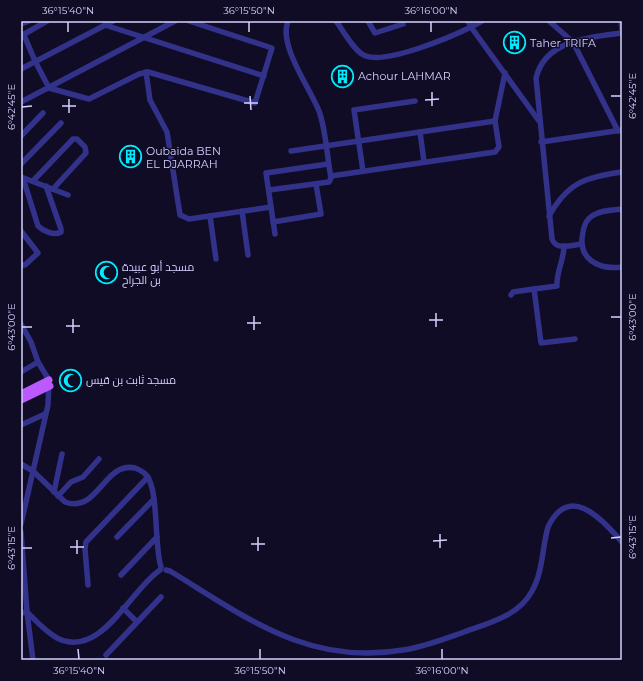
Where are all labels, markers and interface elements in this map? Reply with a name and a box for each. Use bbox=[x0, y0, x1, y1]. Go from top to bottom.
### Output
text: 36°15'40"N bbox=[42, 4, 94, 17]
text: 36°15'50"N bbox=[223, 4, 275, 17]
text: 36°16'00"N bbox=[404, 4, 458, 17]
building icon: Taher TRIFA bbox=[502, 30, 528, 56]
place label: Taher TRIFA bbox=[530, 36, 596, 50]
building icon: Achour LAHMAR bbox=[330, 63, 356, 89]
place label: Achour LAHMAR bbox=[358, 69, 451, 83]
text: 6°42'45"E bbox=[626, 73, 639, 119]
text: 6°42'45"E bbox=[5, 84, 18, 130]
building icon: Oubaida BEN EL DJARRAH bbox=[118, 144, 144, 170]
place label: Oubaida BEN EL DJARRAH bbox=[146, 144, 221, 171]
mosque icon: مسجد أبو عبيدة بن الجراح bbox=[94, 260, 120, 286]
place label: مسجد أبو عبيدة بن الجراح bbox=[122, 260, 194, 288]
text: 6°43'00"E bbox=[626, 293, 639, 341]
text: 6°43'00"E bbox=[5, 303, 18, 351]
mosque icon: مسجد ثابت بن قيس bbox=[57, 367, 83, 393]
place label: مسجد ثابت بن قيس bbox=[86, 373, 176, 387]
text: 6°43'15"E bbox=[626, 515, 639, 559]
text: 6°43'15"E bbox=[5, 526, 18, 570]
text: 36°15'40"N bbox=[53, 664, 105, 677]
text: 36°15'50"N bbox=[234, 664, 286, 677]
text: 36°16'00"N bbox=[415, 664, 469, 677]

